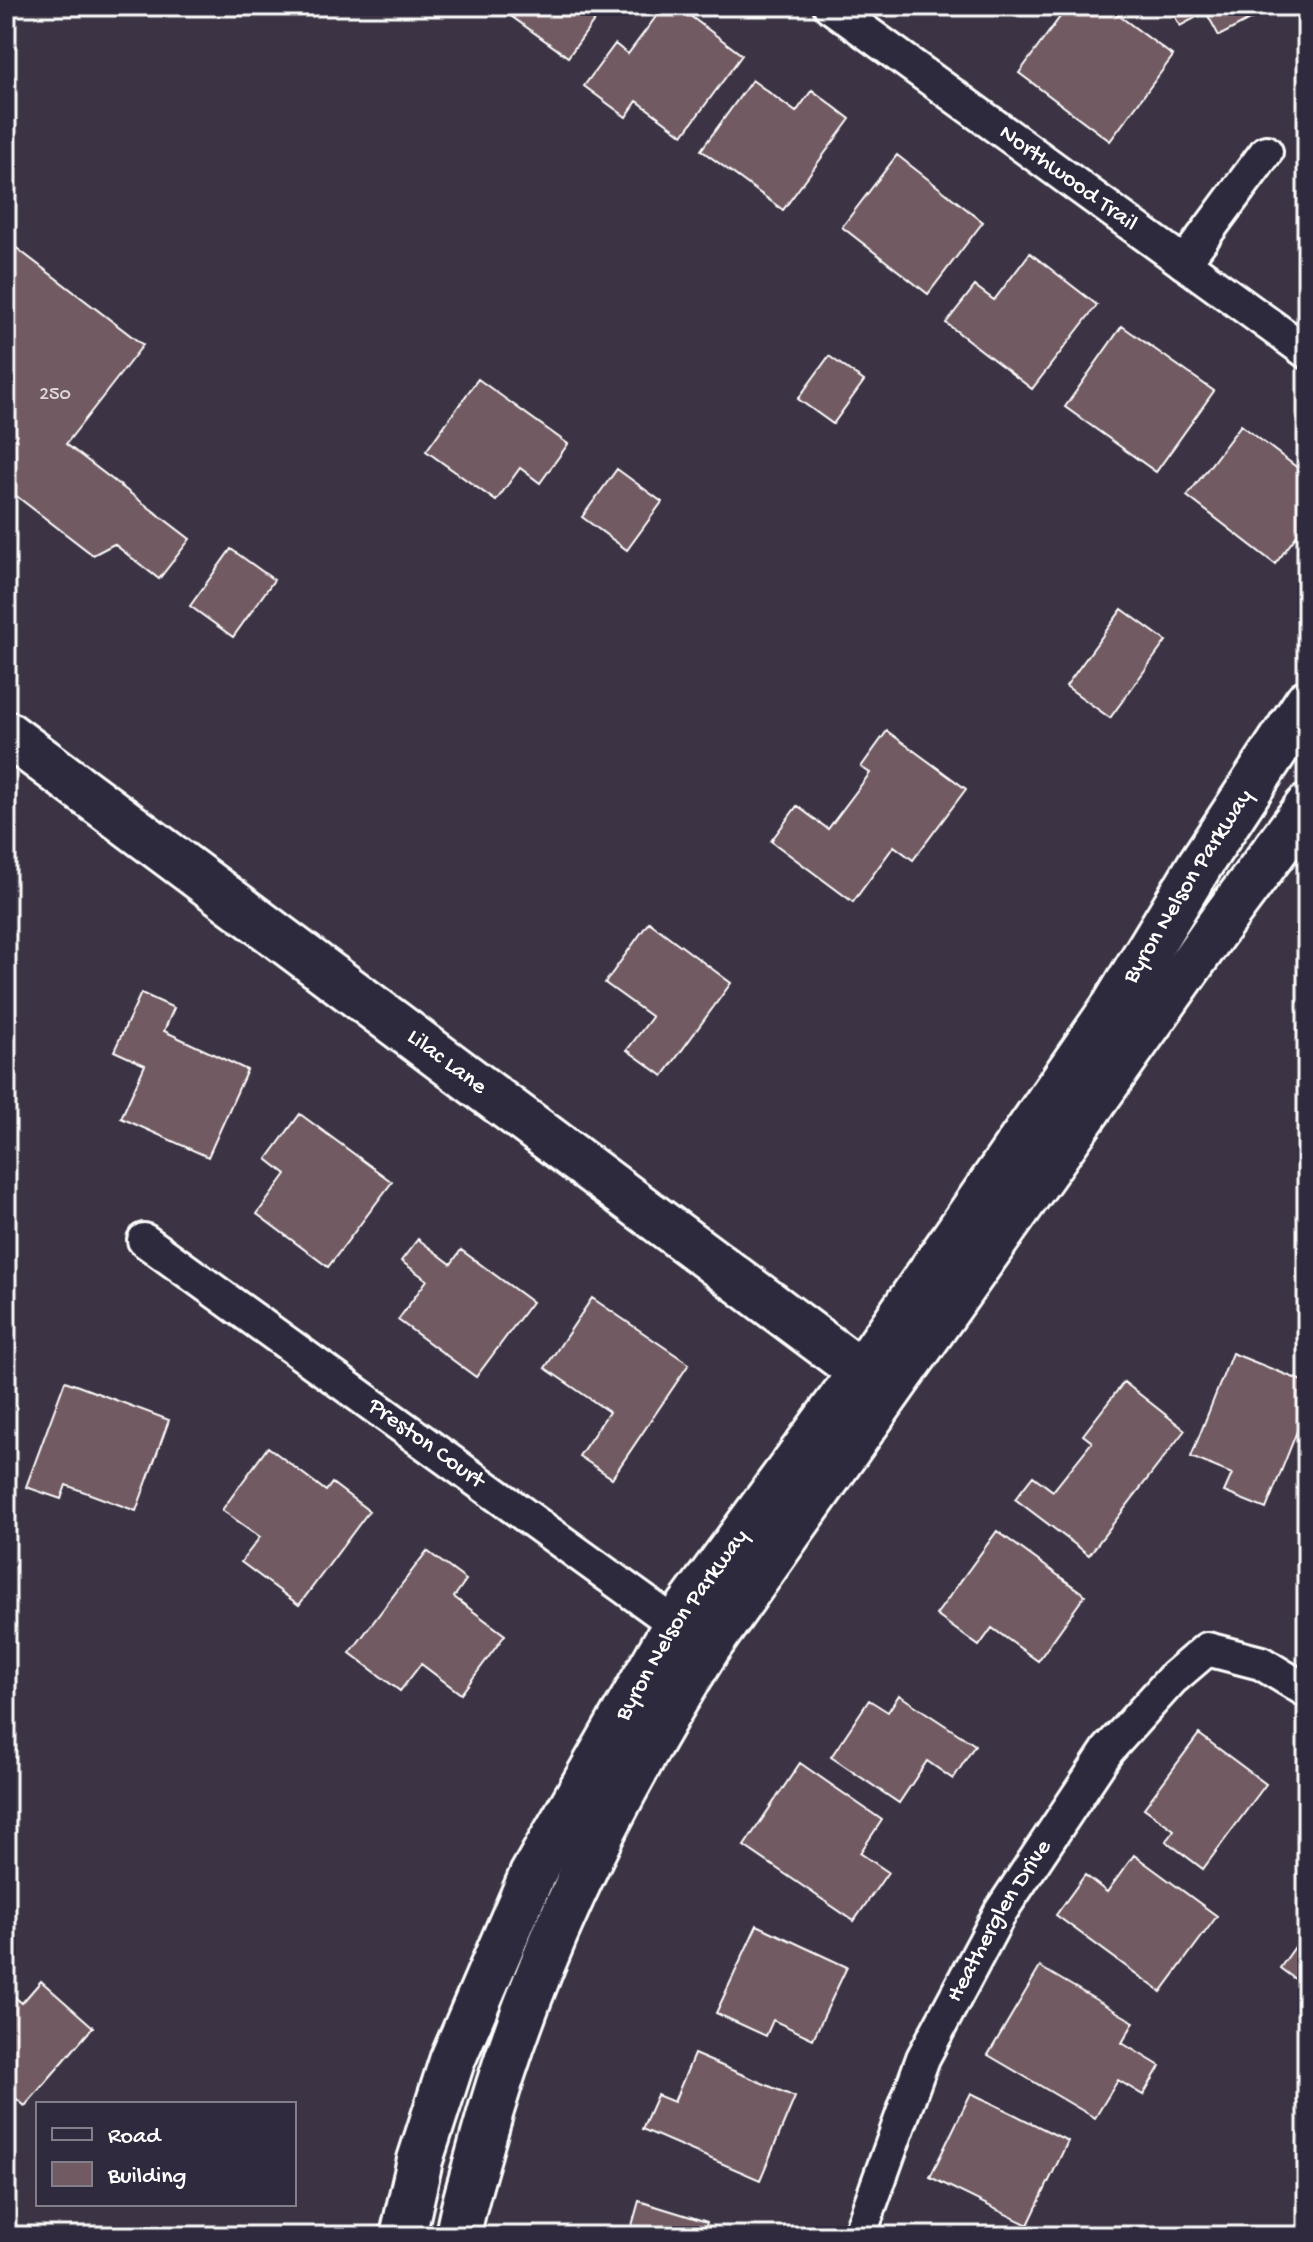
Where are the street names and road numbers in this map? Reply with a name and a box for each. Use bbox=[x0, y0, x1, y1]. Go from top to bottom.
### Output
street label: Northwood Trail bbox=[993, 119, 1143, 239]
street label: Byron Nelson Parkway bbox=[1116, 784, 1260, 990]
street label: Lilac Lane bbox=[401, 1023, 493, 1102]
street label: Preston Court bbox=[361, 1391, 492, 1497]
street label: Byron Nelson Parkway bbox=[609, 1524, 755, 1727]
street label: Heatherglen Drive bbox=[941, 1834, 1059, 2007]

